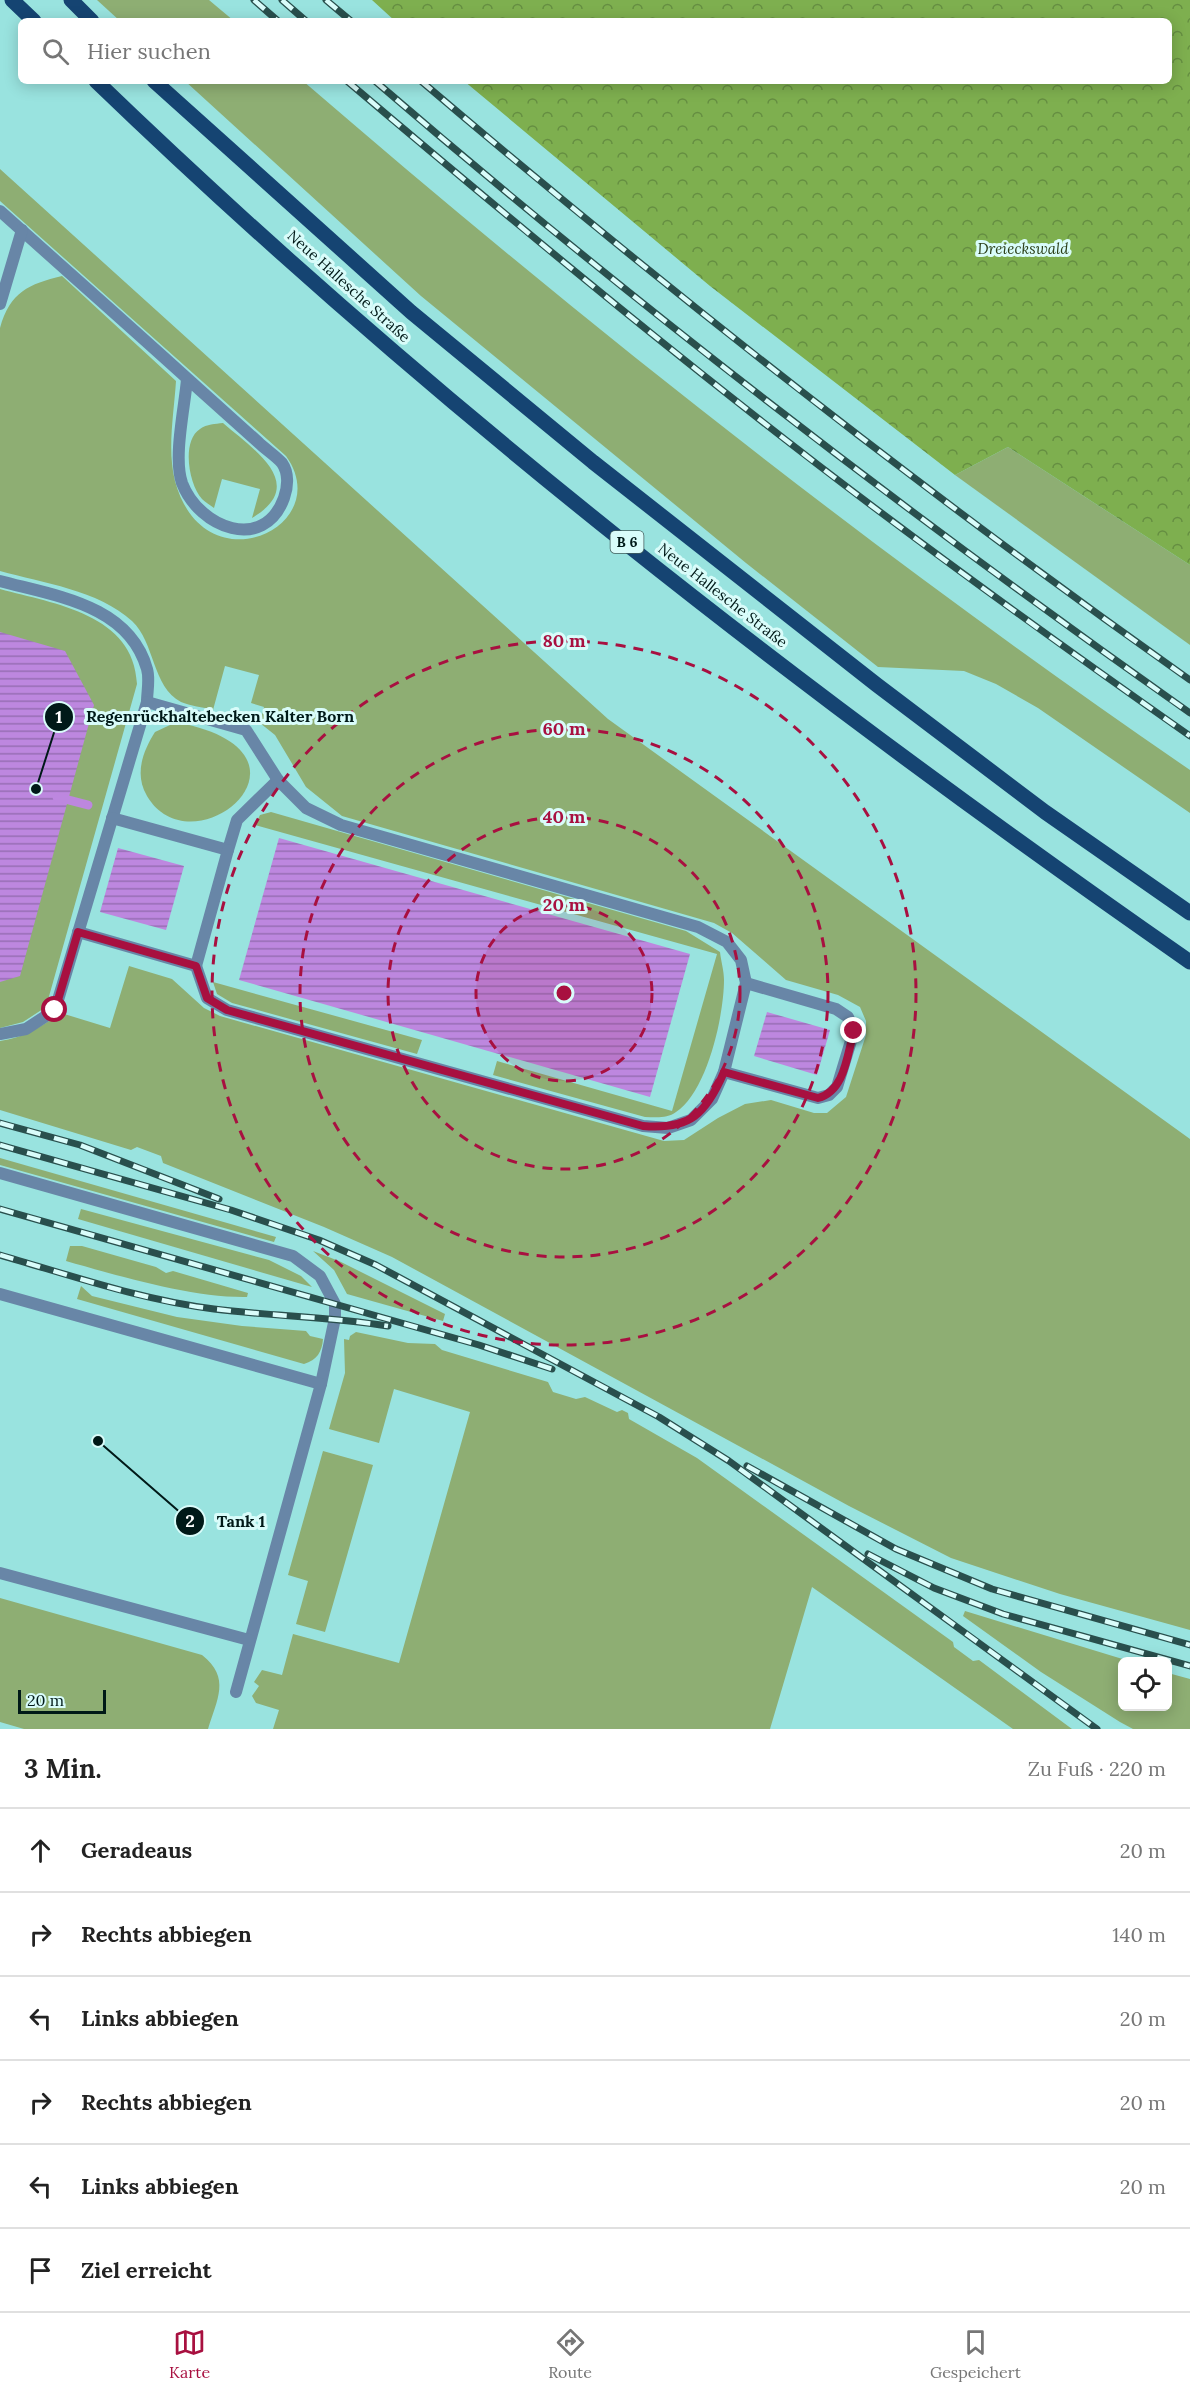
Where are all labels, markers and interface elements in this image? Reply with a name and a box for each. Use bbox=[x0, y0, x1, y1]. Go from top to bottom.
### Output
search box bbox=[18, 18, 1172, 84]
icon: search bbox=[39, 35, 72, 68]
text: Hier suchen bbox=[87, 37, 211, 65]
street label: Neue Hallesche Straße bbox=[284, 226, 414, 346]
park label: Dreieckswald bbox=[977, 239, 1069, 258]
road number: B 6 bbox=[610, 531, 644, 553]
street label: Neue Hallesche Straße bbox=[655, 539, 791, 651]
text: 80 m bbox=[542, 629, 586, 652]
callout: Regenrückhaltebecken Kalter Born bbox=[44, 700, 366, 734]
text: 1 bbox=[55, 705, 63, 728]
text: Regenrückhaltebecken Kalter Born bbox=[86, 706, 354, 726]
text: 60 m bbox=[542, 717, 586, 740]
text: 40 m bbox=[543, 805, 586, 828]
text: 20 m bbox=[543, 893, 586, 916]
centre of rings bbox=[554, 983, 574, 1003]
route start bbox=[41, 996, 67, 1022]
route end bbox=[840, 1017, 866, 1043]
callout: Tank 1 bbox=[175, 1504, 278, 1538]
text: 2 bbox=[185, 1509, 195, 1532]
text: Tank 1 bbox=[217, 1511, 265, 1531]
map controls bbox=[1118, 1657, 1172, 1711]
button: locate bbox=[1118, 1657, 1172, 1711]
scale bar bbox=[18, 1687, 106, 1714]
text: 20 m bbox=[27, 1690, 64, 1710]
text: 3 Min. bbox=[24, 1752, 102, 1785]
text: Zu Fuß · 220 m bbox=[1028, 1756, 1166, 1781]
icon: ahead bbox=[24, 1834, 57, 1867]
text: Geradeaus bbox=[81, 1836, 192, 1864]
text: 20 m bbox=[1120, 1838, 1166, 1863]
icon: right bbox=[24, 1918, 57, 1951]
text: Rechts abbiegen bbox=[81, 1920, 252, 1948]
text: 140 m bbox=[1112, 1922, 1166, 1947]
icon: left bbox=[24, 2002, 57, 2035]
text: Links abbiegen bbox=[81, 2004, 239, 2032]
text: 20 m bbox=[1120, 2006, 1166, 2031]
icon: right bbox=[24, 2086, 57, 2119]
text: Rechts abbiegen bbox=[81, 2088, 252, 2116]
text: 20 m bbox=[1120, 2090, 1166, 2115]
icon: left bbox=[24, 2170, 57, 2203]
text: Links abbiegen bbox=[81, 2172, 239, 2200]
text: 20 m bbox=[1120, 2174, 1166, 2199]
icon: arrive bbox=[24, 2254, 57, 2287]
text: Ziel erreicht bbox=[81, 2256, 212, 2284]
tab: Karte bbox=[169, 2326, 210, 2382]
tab: Route bbox=[548, 2326, 592, 2382]
tab: Gespeichert bbox=[930, 2326, 1021, 2382]

